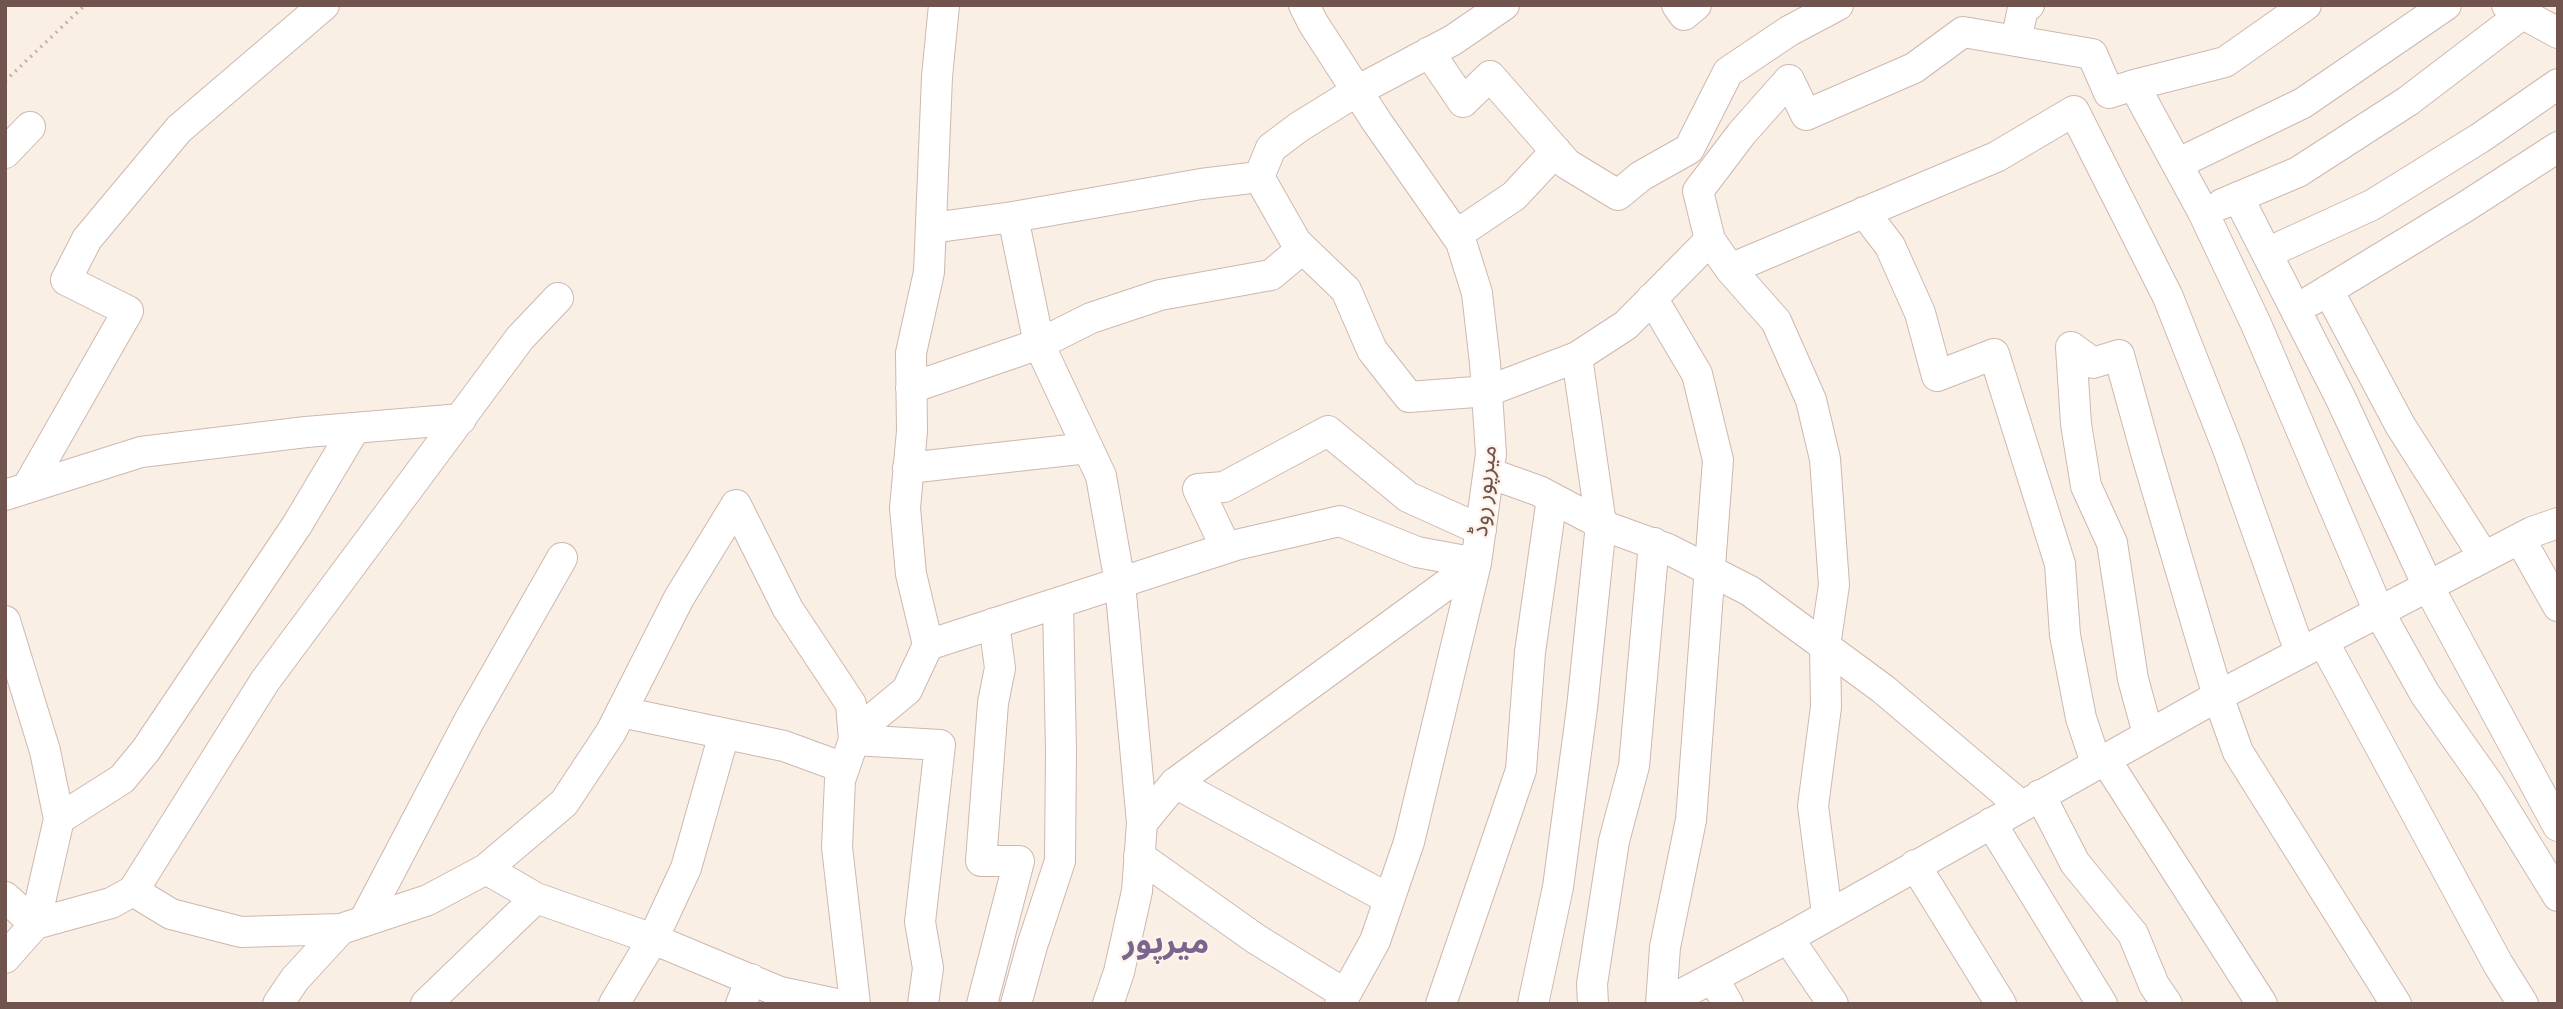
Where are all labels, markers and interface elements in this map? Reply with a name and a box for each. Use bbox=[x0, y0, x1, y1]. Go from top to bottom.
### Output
street label: میرپور روڈ bbox=[1465, 444, 1503, 538]
district label: میرپور bbox=[1123, 924, 1209, 962]

